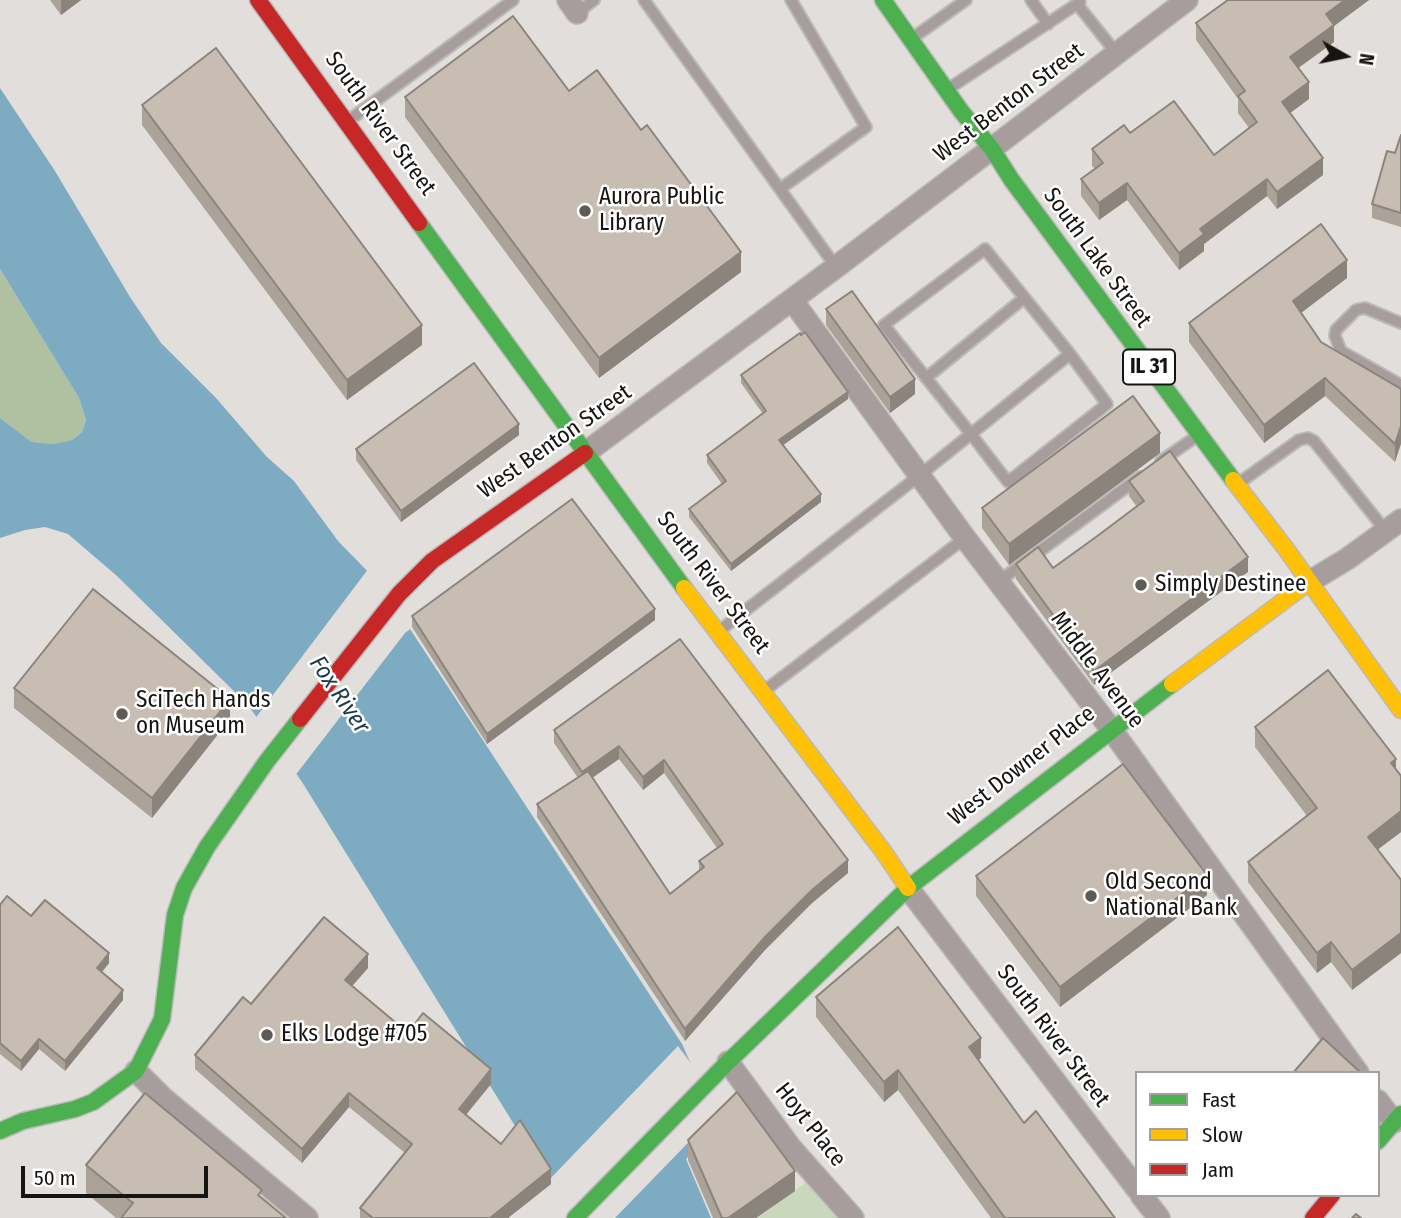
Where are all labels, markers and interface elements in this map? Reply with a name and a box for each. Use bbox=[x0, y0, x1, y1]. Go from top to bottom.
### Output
north arrow bbox=[1310, 21, 1380, 91]
street label: West Benton Street bbox=[929, 38, 1089, 168]
street label: South River Street bbox=[319, 47, 441, 201]
text: N bbox=[1354, 52, 1378, 67]
street label: South Lake Street bbox=[1037, 183, 1157, 333]
place label: Aurora Public Library bbox=[599, 184, 724, 238]
marker: Aurora Public Library bbox=[577, 203, 593, 219]
road number: IL 31 bbox=[1123, 350, 1175, 384]
street label: West Benton Street bbox=[473, 379, 637, 505]
street label: South River Street bbox=[651, 507, 775, 659]
place label: Simply Destinee bbox=[1155, 571, 1306, 599]
marker: Simply Destinee bbox=[1133, 577, 1149, 593]
street label: Middle Avenue bbox=[1044, 606, 1150, 734]
water label: Fox River bbox=[303, 651, 375, 739]
place label: SciTech Hands on Museum bbox=[136, 687, 271, 741]
street label: West Downer Place bbox=[943, 700, 1101, 832]
marker: SciTech Hands on Museum bbox=[114, 706, 130, 722]
place label: Old Second National Bank bbox=[1105, 869, 1237, 923]
marker: Old Second National Bank bbox=[1083, 888, 1099, 904]
street label: South River Street bbox=[991, 960, 1115, 1112]
place label: Elks Lodge #705 bbox=[281, 1021, 427, 1049]
marker: Elks Lodge #705 bbox=[259, 1027, 275, 1043]
legend bbox=[1135, 1071, 1380, 1197]
street label: Hoyt Place bbox=[769, 1078, 851, 1172]
text: Fast bbox=[1202, 1087, 1236, 1113]
text: Slow bbox=[1202, 1122, 1243, 1148]
scale bar bbox=[24, 1152, 212, 1196]
text: Jam bbox=[1202, 1157, 1234, 1183]
text: 50 m bbox=[34, 1165, 76, 1191]

